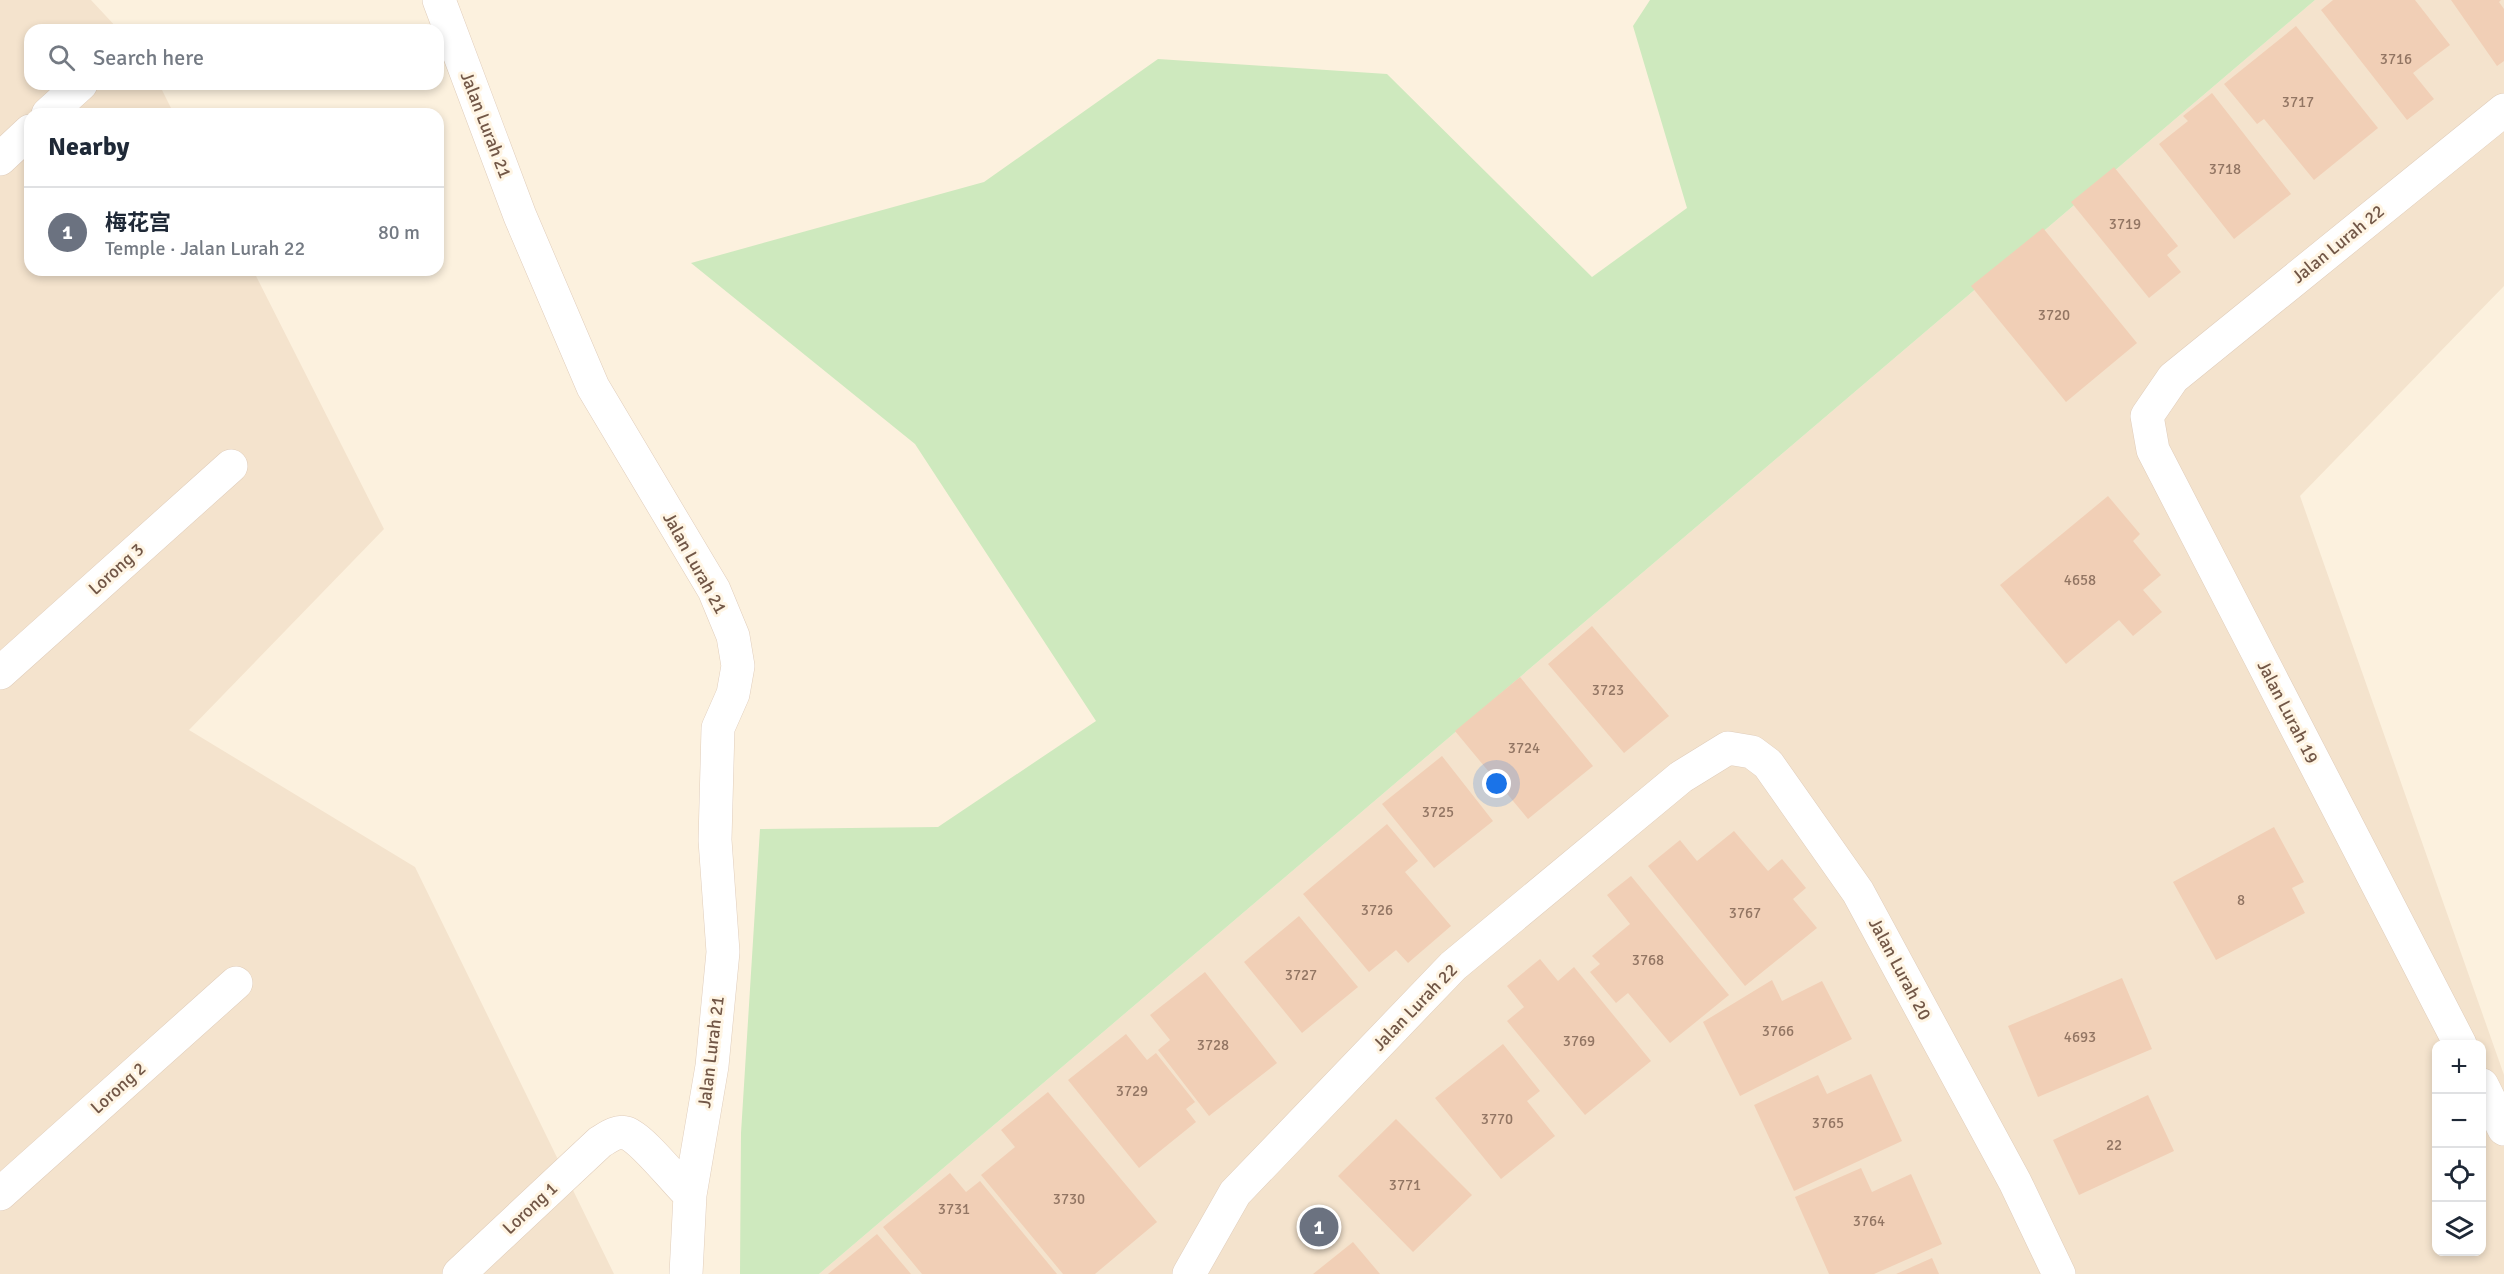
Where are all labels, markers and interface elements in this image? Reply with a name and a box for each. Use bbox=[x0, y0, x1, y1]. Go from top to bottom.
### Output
search box bbox=[24, 24, 444, 90]
icon: search bbox=[45, 41, 78, 74]
text: Search here bbox=[93, 44, 204, 71]
house number: 3716 bbox=[2380, 50, 2412, 68]
street label: Jalan Lurah 21 bbox=[456, 69, 516, 181]
house number: 3717 bbox=[2282, 93, 2314, 111]
text: Nearby bbox=[48, 131, 129, 163]
house number: 3718 bbox=[2209, 160, 2241, 178]
street label: Jalan Lurah 22 bbox=[2287, 200, 2389, 288]
text: 梅花宫 bbox=[105, 209, 171, 236]
house number: 3719 bbox=[2109, 215, 2141, 233]
text: 1 bbox=[62, 220, 73, 245]
text: 80 m bbox=[378, 220, 420, 245]
text: Temple · Jalan Lurah 22 bbox=[105, 236, 305, 261]
house number: 3720 bbox=[2038, 306, 2070, 324]
street label: Jalan Lurah 21 bbox=[658, 508, 732, 618]
street label: Lorong 3 bbox=[84, 538, 148, 600]
house number: 4658 bbox=[2064, 571, 2096, 589]
street label: Jalan Lurah 19 bbox=[2253, 657, 2323, 767]
house number: 3723 bbox=[1592, 681, 1624, 699]
house number: 3724 bbox=[1508, 739, 1540, 757]
your location bbox=[1482, 769, 1511, 798]
house number: 3725 bbox=[1422, 803, 1454, 821]
house number: 8 bbox=[2237, 891, 2245, 909]
house number: 3726 bbox=[1361, 901, 1393, 919]
house number: 3767 bbox=[1729, 904, 1761, 922]
street label: Jalan Lurah 20 bbox=[1864, 914, 1936, 1024]
house number: 3768 bbox=[1632, 951, 1664, 969]
street label: Jalan Lurah 22 bbox=[1368, 959, 1462, 1055]
house number: 3727 bbox=[1285, 966, 1317, 984]
street label: Jalan Lurah 21 bbox=[693, 995, 729, 1109]
house number: 3766 bbox=[1762, 1022, 1794, 1040]
house number: 4693 bbox=[2064, 1028, 2096, 1046]
house number: 3769 bbox=[1563, 1032, 1595, 1050]
house number: 3728 bbox=[1197, 1036, 1229, 1054]
map controls bbox=[2432, 1040, 2486, 1256]
button: + bbox=[2432, 1040, 2486, 1094]
street label: Lorong 2 bbox=[86, 1057, 150, 1119]
house number: 3729 bbox=[1116, 1082, 1148, 1100]
button: − bbox=[2432, 1094, 2486, 1148]
house number: 3770 bbox=[1481, 1110, 1513, 1128]
house number: 3765 bbox=[1812, 1114, 1844, 1132]
house number: 22 bbox=[2106, 1136, 2122, 1154]
button: locate bbox=[2432, 1148, 2486, 1202]
house number: 3771 bbox=[1389, 1176, 1421, 1194]
street label: Lorong 1 bbox=[498, 1177, 562, 1239]
house number: 3730 bbox=[1053, 1190, 1085, 1208]
house number: 3731 bbox=[938, 1200, 970, 1218]
button: layers bbox=[2432, 1202, 2486, 1256]
pin: 1 bbox=[1300, 1204, 1338, 1250]
house number: 3764 bbox=[1853, 1212, 1885, 1230]

